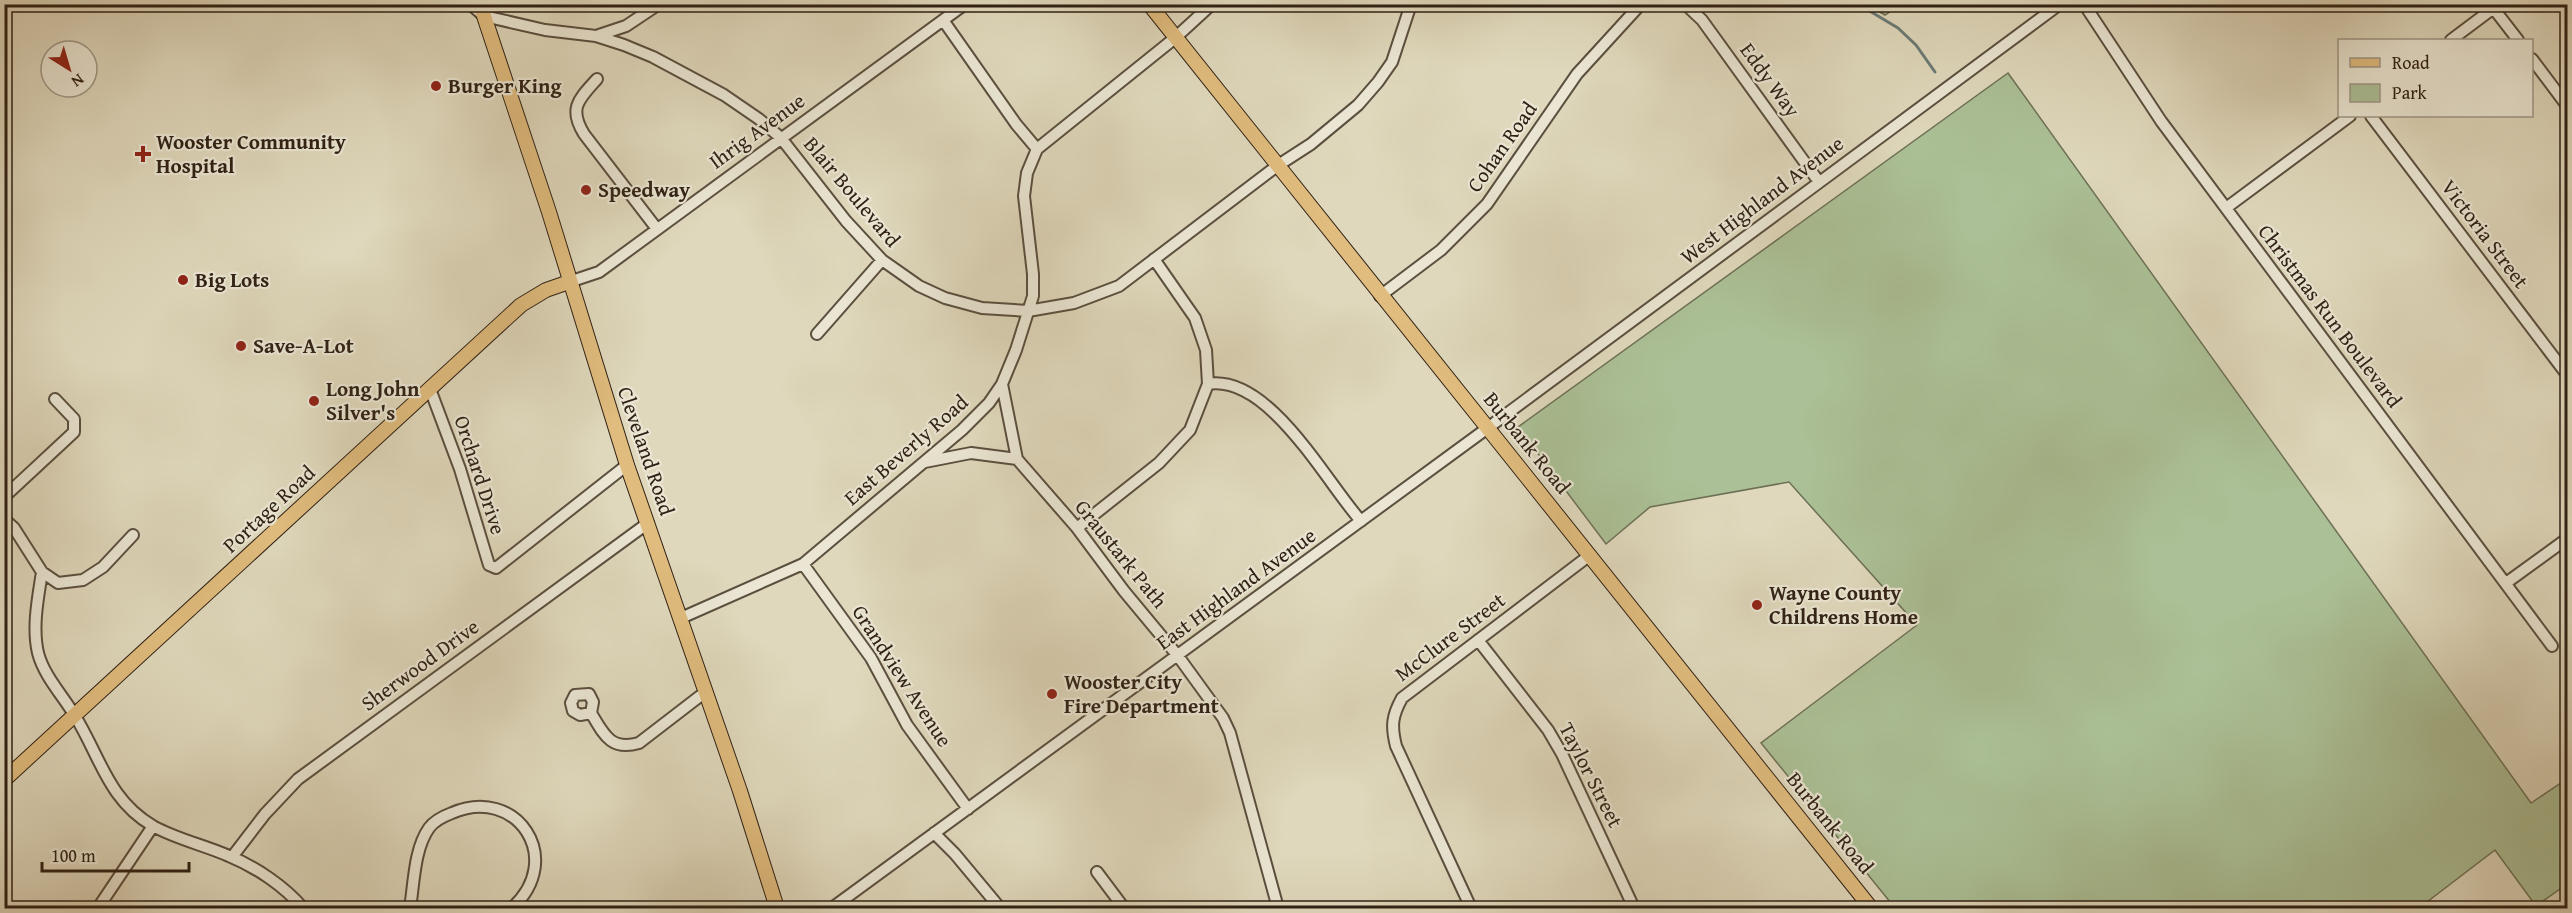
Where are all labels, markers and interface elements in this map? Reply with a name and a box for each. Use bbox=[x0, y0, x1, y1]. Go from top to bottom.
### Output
street label: Eddy Way bbox=[1733, 36, 1808, 124]
north arrow bbox=[39, 39, 99, 99]
legend bbox=[2338, 39, 2533, 117]
text: Road bbox=[2392, 49, 2430, 76]
text: N bbox=[66, 68, 90, 94]
place label: Burger King bbox=[448, 70, 563, 101]
marker: Burger King bbox=[429, 79, 443, 93]
text: Park bbox=[2392, 79, 2428, 106]
street label: Ihrig Avenue bbox=[702, 85, 811, 176]
street label: Cohan Road bbox=[1459, 94, 1545, 198]
place label: Wooster Community Hospital bbox=[156, 126, 346, 181]
street label: West Highland Avenue bbox=[1674, 128, 1850, 271]
street label: Blair Boulevard bbox=[797, 130, 909, 254]
marker: Wooster Community Hospital bbox=[134, 145, 152, 163]
street label: Victoria Street bbox=[2434, 173, 2537, 295]
place label: Speedway bbox=[598, 174, 690, 205]
marker: Speedway bbox=[579, 183, 593, 197]
street label: Christmas Run Boulevard bbox=[2251, 217, 2410, 415]
place label: Big Lots bbox=[195, 264, 269, 295]
marker: Big Lots bbox=[176, 273, 190, 287]
place label: Save-A-Lot bbox=[253, 330, 354, 361]
marker: Save-A-Lot bbox=[234, 339, 248, 353]
place label: Long John Silver's bbox=[326, 373, 420, 428]
street label: Cleveland Road bbox=[610, 382, 683, 520]
street label: Burbank Road bbox=[1476, 385, 1579, 501]
street label: East Beverly Road bbox=[837, 386, 975, 513]
marker: Long John Silver's bbox=[307, 394, 321, 408]
street label: Orchard Drive bbox=[447, 411, 514, 538]
street label: Portage Road bbox=[215, 457, 323, 560]
street label: Graustark Path bbox=[1068, 493, 1175, 615]
street label: East Highland Avenue bbox=[1149, 520, 1322, 657]
place label: Wayne County Childrens Home bbox=[1769, 577, 1918, 632]
street label: McClure Street bbox=[1388, 584, 1512, 688]
marker: Wayne County Childrens Home bbox=[1750, 598, 1764, 612]
street label: Grandview Avenue bbox=[845, 599, 960, 753]
street label: Sherwood Drive bbox=[354, 611, 485, 718]
place label: Wooster City Fire Department bbox=[1064, 666, 1219, 721]
marker: Wooster City Fire Department bbox=[1045, 687, 1059, 701]
street label: Taylor Street bbox=[1552, 717, 1631, 833]
street label: Burbank Road bbox=[1779, 765, 1882, 881]
scale bar bbox=[42, 835, 189, 873]
text: 100 m bbox=[51, 842, 96, 869]

